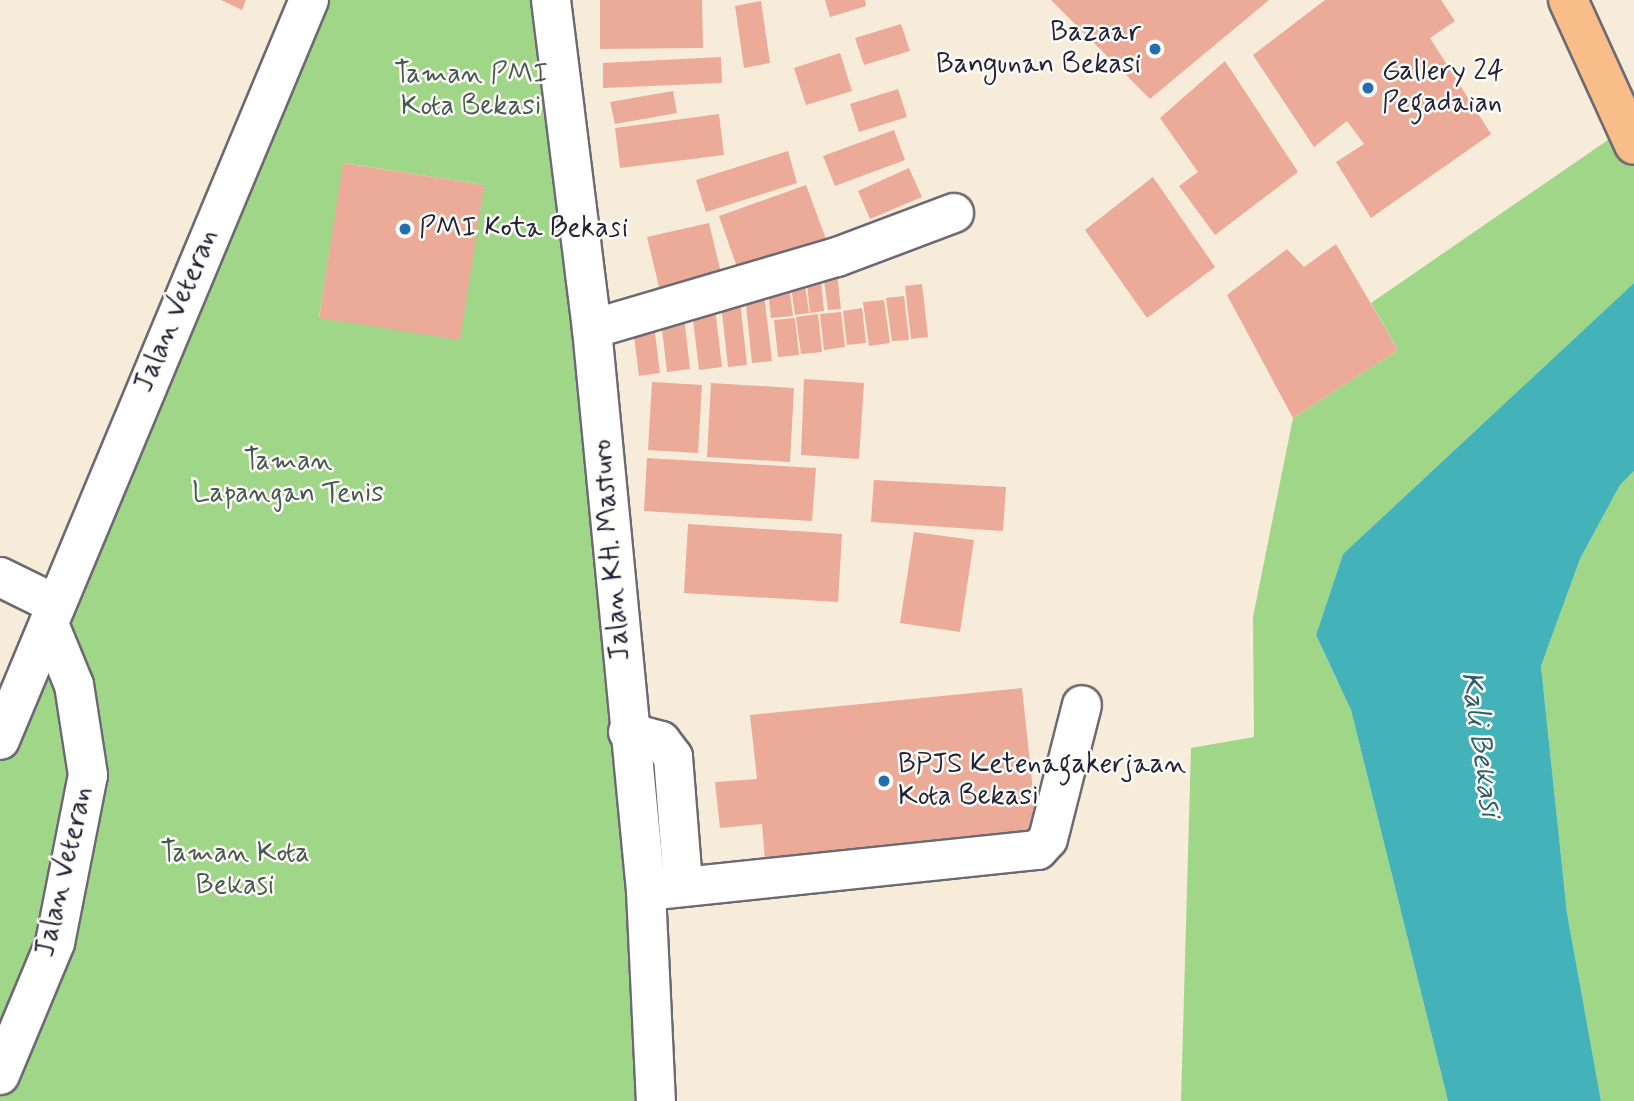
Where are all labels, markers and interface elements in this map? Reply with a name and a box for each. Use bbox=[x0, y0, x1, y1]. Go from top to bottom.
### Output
place label: Bazaar Bangunan Bekasi bbox=[937, 16, 1141, 82]
marker: Bazaar Bangunan Bekasi bbox=[1147, 41, 1163, 57]
place label: Gallery 24 Pegadaian bbox=[1382, 55, 1504, 121]
park label: Taman PMI Kota Bekasi bbox=[394, 58, 548, 124]
marker: Gallery 24 Pegadaian bbox=[1360, 80, 1376, 96]
place label: PMI Kota Bekasi bbox=[419, 212, 624, 246]
marker: PMI Kota Bekasi bbox=[397, 221, 413, 237]
street label: Jalan Veteran bbox=[127, 223, 227, 399]
street label: Jalan KH. Masturo bbox=[586, 438, 638, 662]
park label: Taman Lapangan Tenis bbox=[194, 445, 382, 511]
water label: Kali Bekasi bbox=[1452, 669, 1508, 819]
place label: BPJS Ketenagakerjaan Kota Bekasi bbox=[898, 748, 1186, 814]
marker: BPJS Ketenagakerjaan Kota Bekasi bbox=[876, 773, 892, 789]
street label: Jalan Veteran bbox=[29, 782, 101, 962]
park label: Taman Kota Bekasi bbox=[160, 837, 310, 903]

